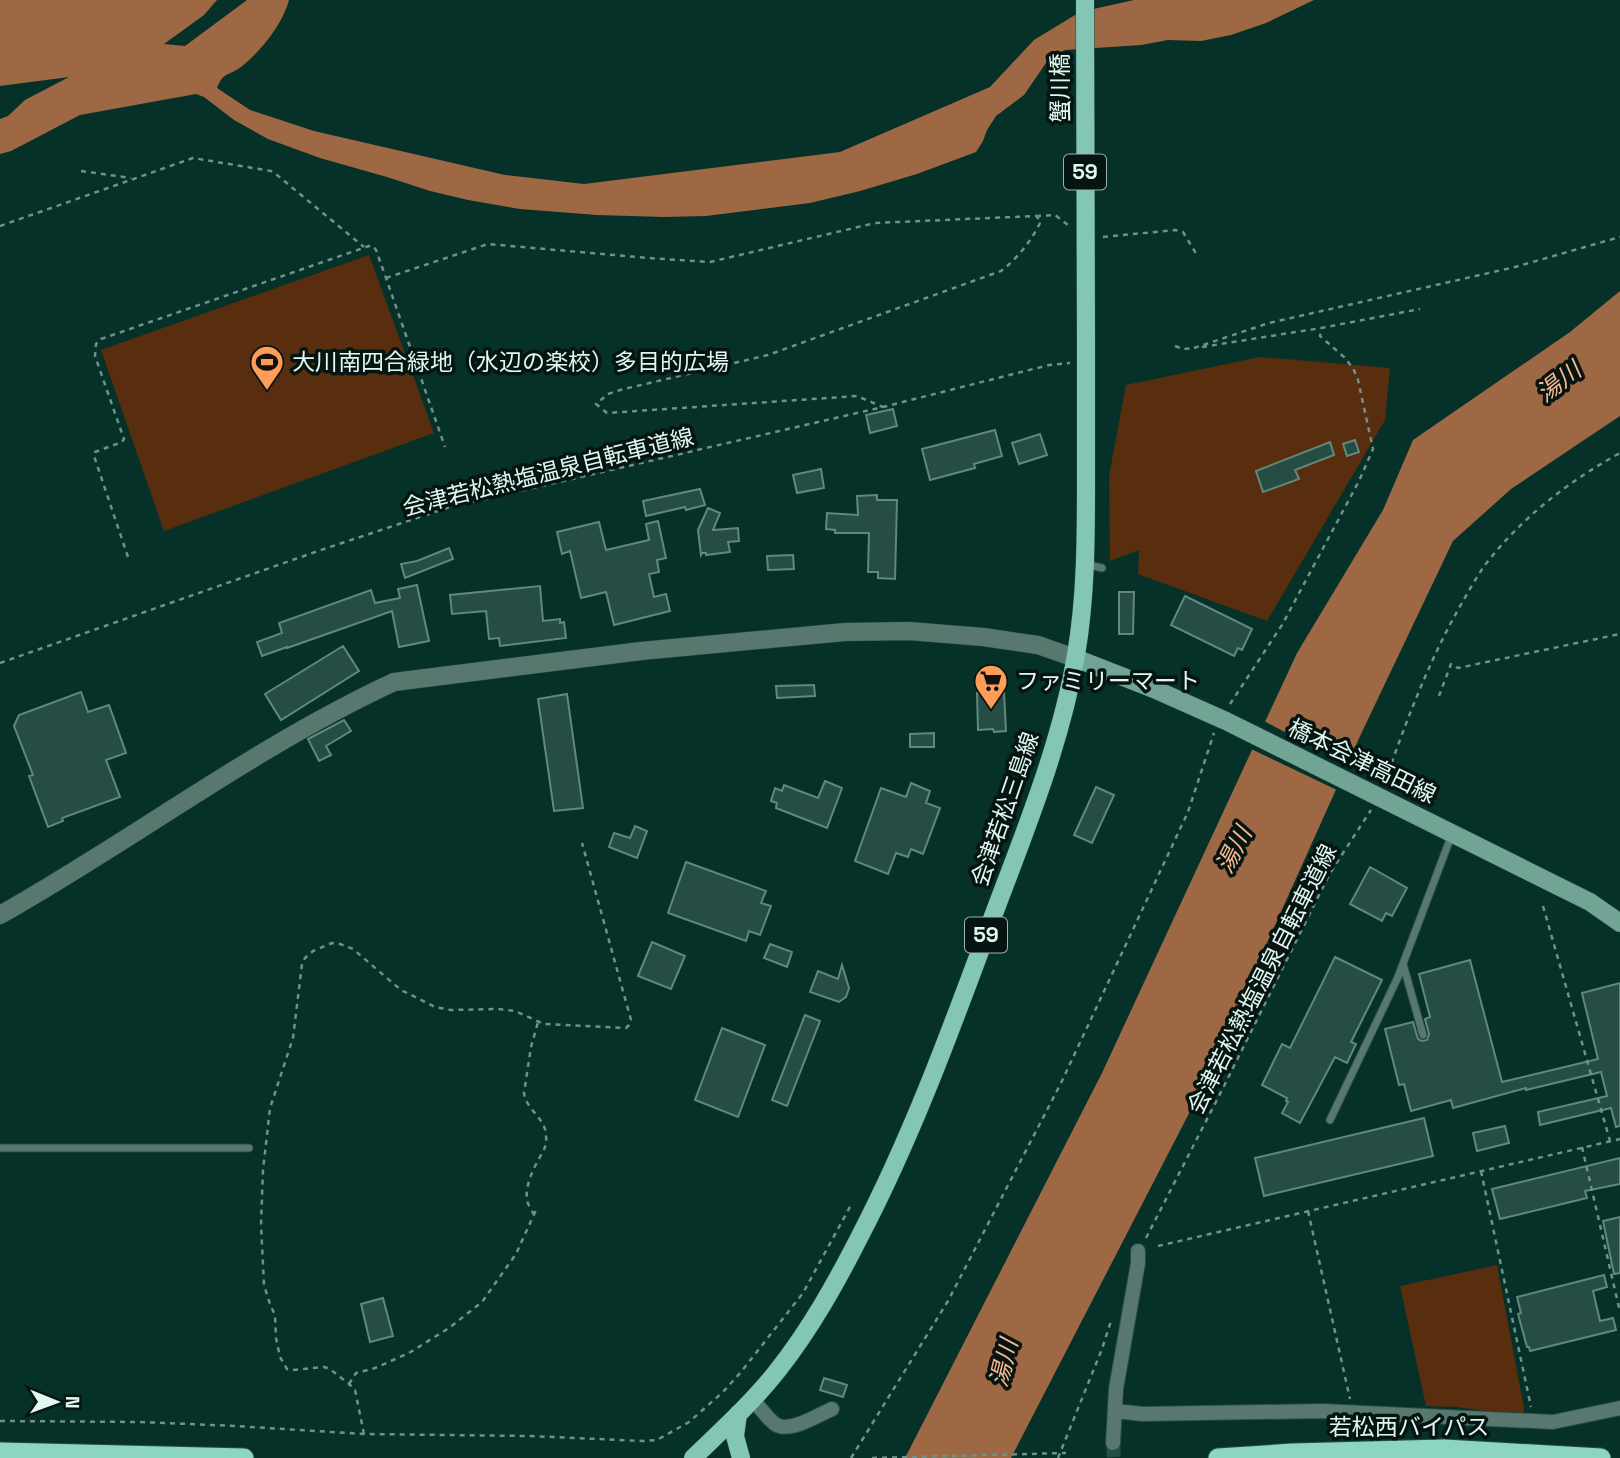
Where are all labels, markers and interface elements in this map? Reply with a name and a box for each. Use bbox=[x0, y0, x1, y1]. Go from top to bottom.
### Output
street label: 蟹川橋 bbox=[1045, 54, 1075, 123]
road number: 59 bbox=[1064, 154, 1106, 190]
sports icon: 大川南四合緑地（水辺の楽校）多目的広場 bbox=[248, 343, 286, 392]
place label: 大川南四合緑地（水辺の楽校）多目的広場 bbox=[292, 347, 729, 377]
water label: 湯川 bbox=[1530, 353, 1590, 409]
street label: 会津若松熱塩温泉自転車道線 bbox=[399, 421, 697, 523]
supermarket icon: ファミリーマート bbox=[972, 662, 1010, 711]
place label: ファミリーマート bbox=[1016, 666, 1200, 696]
street label: 橋本会津高田線 bbox=[1283, 712, 1441, 810]
street label: 会津若松三島線 bbox=[965, 728, 1045, 890]
water label: 湯川 bbox=[1209, 819, 1260, 878]
street label: 会津若松熱塩温泉自転車道線 bbox=[1181, 839, 1343, 1119]
road number: 59 bbox=[965, 918, 1007, 953]
water label: 湯川 bbox=[983, 1333, 1025, 1390]
north arrow bbox=[21, 1367, 91, 1437]
text: N bbox=[60, 1396, 85, 1409]
street label: 若松西バイパス bbox=[1329, 1412, 1489, 1442]

